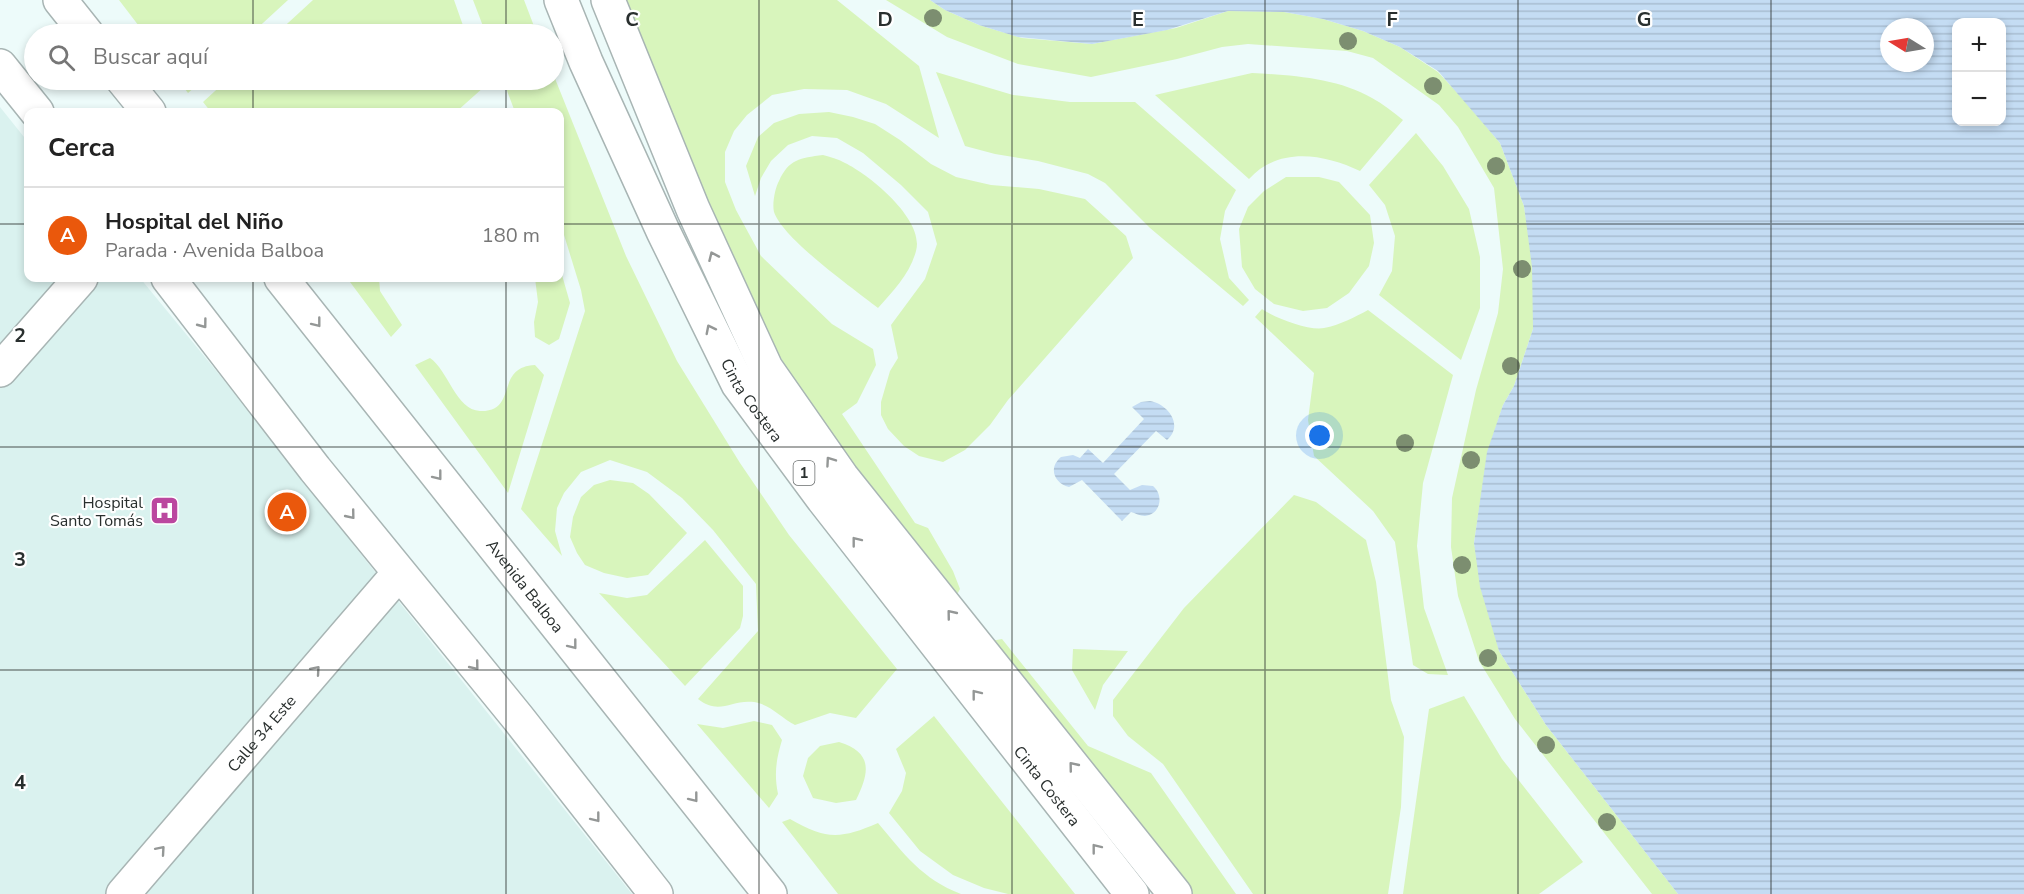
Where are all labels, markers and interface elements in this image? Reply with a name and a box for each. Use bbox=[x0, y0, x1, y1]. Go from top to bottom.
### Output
text: C bbox=[625, 6, 639, 33]
text: D bbox=[877, 6, 893, 33]
text: E bbox=[1132, 6, 1144, 33]
text: F bbox=[1386, 6, 1398, 33]
text: G bbox=[1637, 6, 1651, 33]
north arrow bbox=[1880, 18, 1934, 72]
map controls bbox=[1952, 18, 2006, 126]
button: + bbox=[1952, 18, 2006, 72]
search box bbox=[24, 24, 564, 90]
icon: search bbox=[45, 41, 78, 74]
text: Buscar aquí bbox=[93, 42, 208, 72]
button: − bbox=[1952, 72, 2006, 126]
text: Cerca bbox=[48, 130, 115, 165]
text: Hospital del Niño bbox=[105, 207, 283, 237]
text: A bbox=[60, 222, 75, 249]
text: 180 m bbox=[482, 222, 540, 249]
text: Parada · Avenida Balboa bbox=[105, 237, 324, 264]
one-way arrow bbox=[709, 251, 721, 262]
one-way arrow bbox=[196, 317, 207, 328]
one-way arrow bbox=[310, 317, 321, 328]
text: 2 bbox=[14, 322, 26, 349]
one-way arrow bbox=[706, 324, 717, 335]
street label: Cinta Costera bbox=[715, 355, 787, 447]
your location bbox=[1305, 421, 1334, 450]
one-way arrow bbox=[826, 456, 837, 467]
road number: 1 bbox=[794, 461, 814, 485]
one-way arrow bbox=[431, 469, 442, 480]
pin: A bbox=[268, 490, 306, 534]
place label: Hospital Santo Tomás bbox=[50, 492, 143, 532]
hospital icon: Hospital Santo Tomás bbox=[148, 495, 180, 527]
one-way arrow bbox=[344, 508, 355, 519]
street label: Avenida Balboa bbox=[481, 535, 568, 638]
one-way arrow bbox=[852, 537, 863, 548]
text: 3 bbox=[14, 546, 26, 573]
one-way arrow bbox=[948, 610, 959, 621]
one-way arrow bbox=[565, 638, 576, 649]
one-way arrow bbox=[467, 659, 478, 670]
one-way arrow bbox=[308, 666, 319, 677]
one-way arrow bbox=[972, 690, 983, 701]
street label: Calle 34 Este bbox=[223, 691, 301, 777]
street label: Cinta Costera bbox=[1008, 741, 1085, 831]
one-way arrow bbox=[1069, 762, 1080, 773]
text: 4 bbox=[14, 769, 26, 796]
one-way arrow bbox=[687, 791, 698, 802]
one-way arrow bbox=[589, 811, 600, 822]
one-way arrow bbox=[1093, 844, 1104, 855]
one-way arrow bbox=[154, 846, 165, 857]

